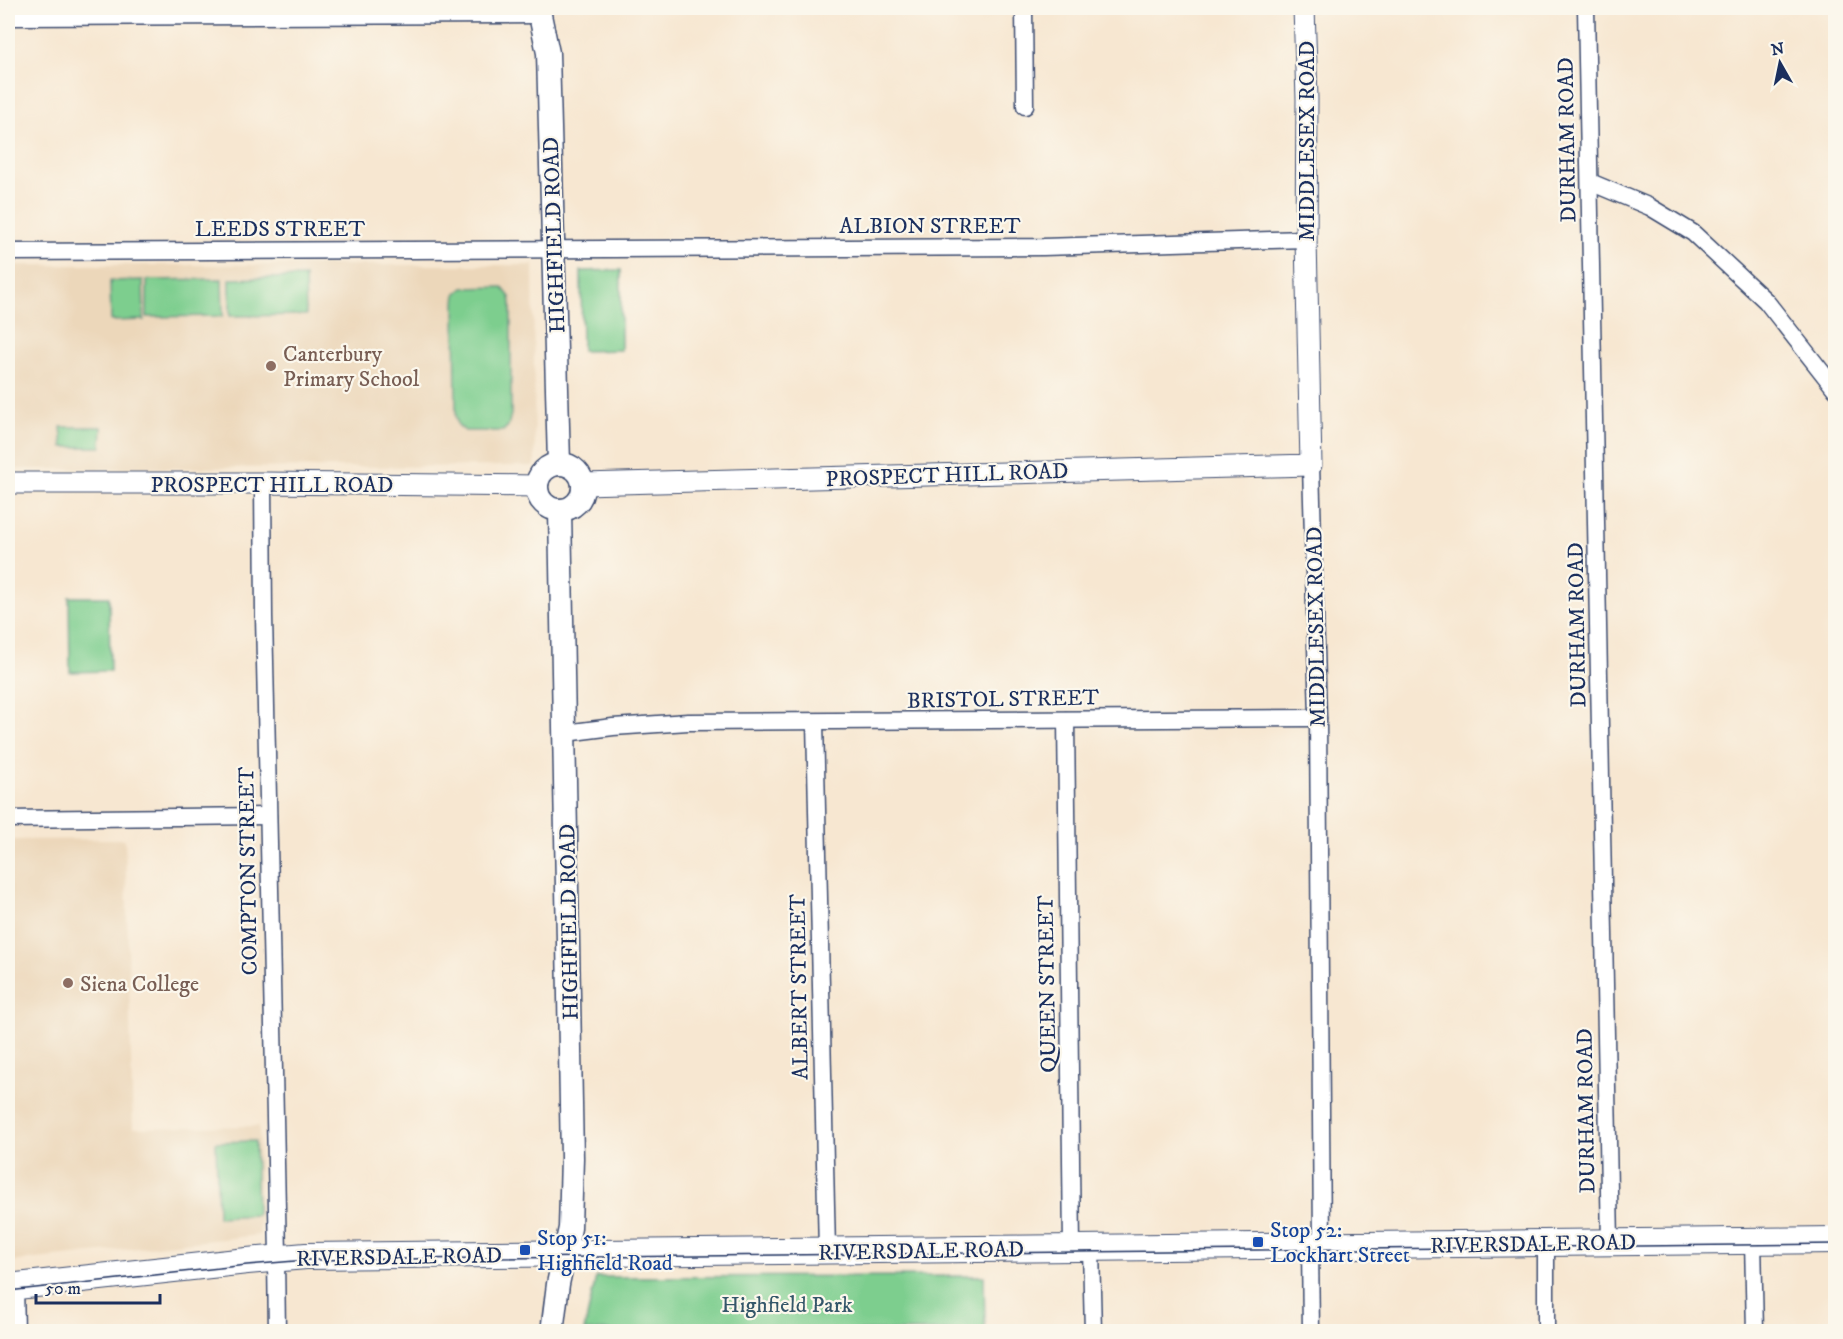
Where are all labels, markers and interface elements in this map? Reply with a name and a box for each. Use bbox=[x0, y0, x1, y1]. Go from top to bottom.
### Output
north arrow bbox=[1750, 33, 1810, 93]
text: N bbox=[1770, 38, 1786, 60]
street label: MIDDLESEX ROAD bbox=[1294, 41, 1321, 241]
street label: DURHAM ROAD bbox=[1553, 57, 1582, 223]
street label: HIGHFIELD ROAD bbox=[538, 136, 571, 334]
street label: ALBION STREET bbox=[839, 213, 1021, 240]
street label: LEEDS STREET bbox=[195, 216, 365, 243]
place label: Canterbury Primary School bbox=[283, 341, 420, 393]
marker: Canterbury Primary School bbox=[264, 359, 278, 373]
street label: PROSPECT HILL ROAD bbox=[825, 458, 1069, 493]
street label: PROSPECT HILL ROAD bbox=[151, 472, 393, 499]
street label: MIDDLESEX ROAD bbox=[1301, 526, 1332, 728]
street label: DURHAM ROAD bbox=[1563, 542, 1592, 708]
street label: BRISTOL STREET bbox=[907, 684, 1100, 715]
street label: COMPTON STREET bbox=[233, 766, 264, 976]
street label: HIGHFIELD ROAD bbox=[554, 823, 585, 1020]
street label: ALBERT STREET bbox=[784, 893, 815, 1080]
street label: QUEEN STREET bbox=[1032, 895, 1063, 1073]
place label: Siena College bbox=[80, 971, 199, 998]
marker: Siena College bbox=[61, 976, 75, 990]
street label: DURHAM ROAD bbox=[1572, 1028, 1601, 1194]
place label: Stop 52: Lockhart Street bbox=[1270, 1217, 1410, 1269]
place label: Stop 51: Highfield Road bbox=[537, 1225, 673, 1277]
street label: RIVERSDALE ROAD bbox=[1430, 1229, 1636, 1260]
marker: Stop 52: Lockhart Street bbox=[1251, 1235, 1265, 1249]
street label: RIVERSDALE ROAD bbox=[818, 1236, 1024, 1267]
street label: RIVERSDALE ROAD bbox=[296, 1242, 502, 1273]
marker: Stop 51: Highfield Road bbox=[518, 1243, 532, 1257]
scale bar bbox=[36, 1267, 160, 1305]
text: 50 m bbox=[45, 1278, 81, 1300]
park label: Highfield Park bbox=[721, 1292, 853, 1319]

